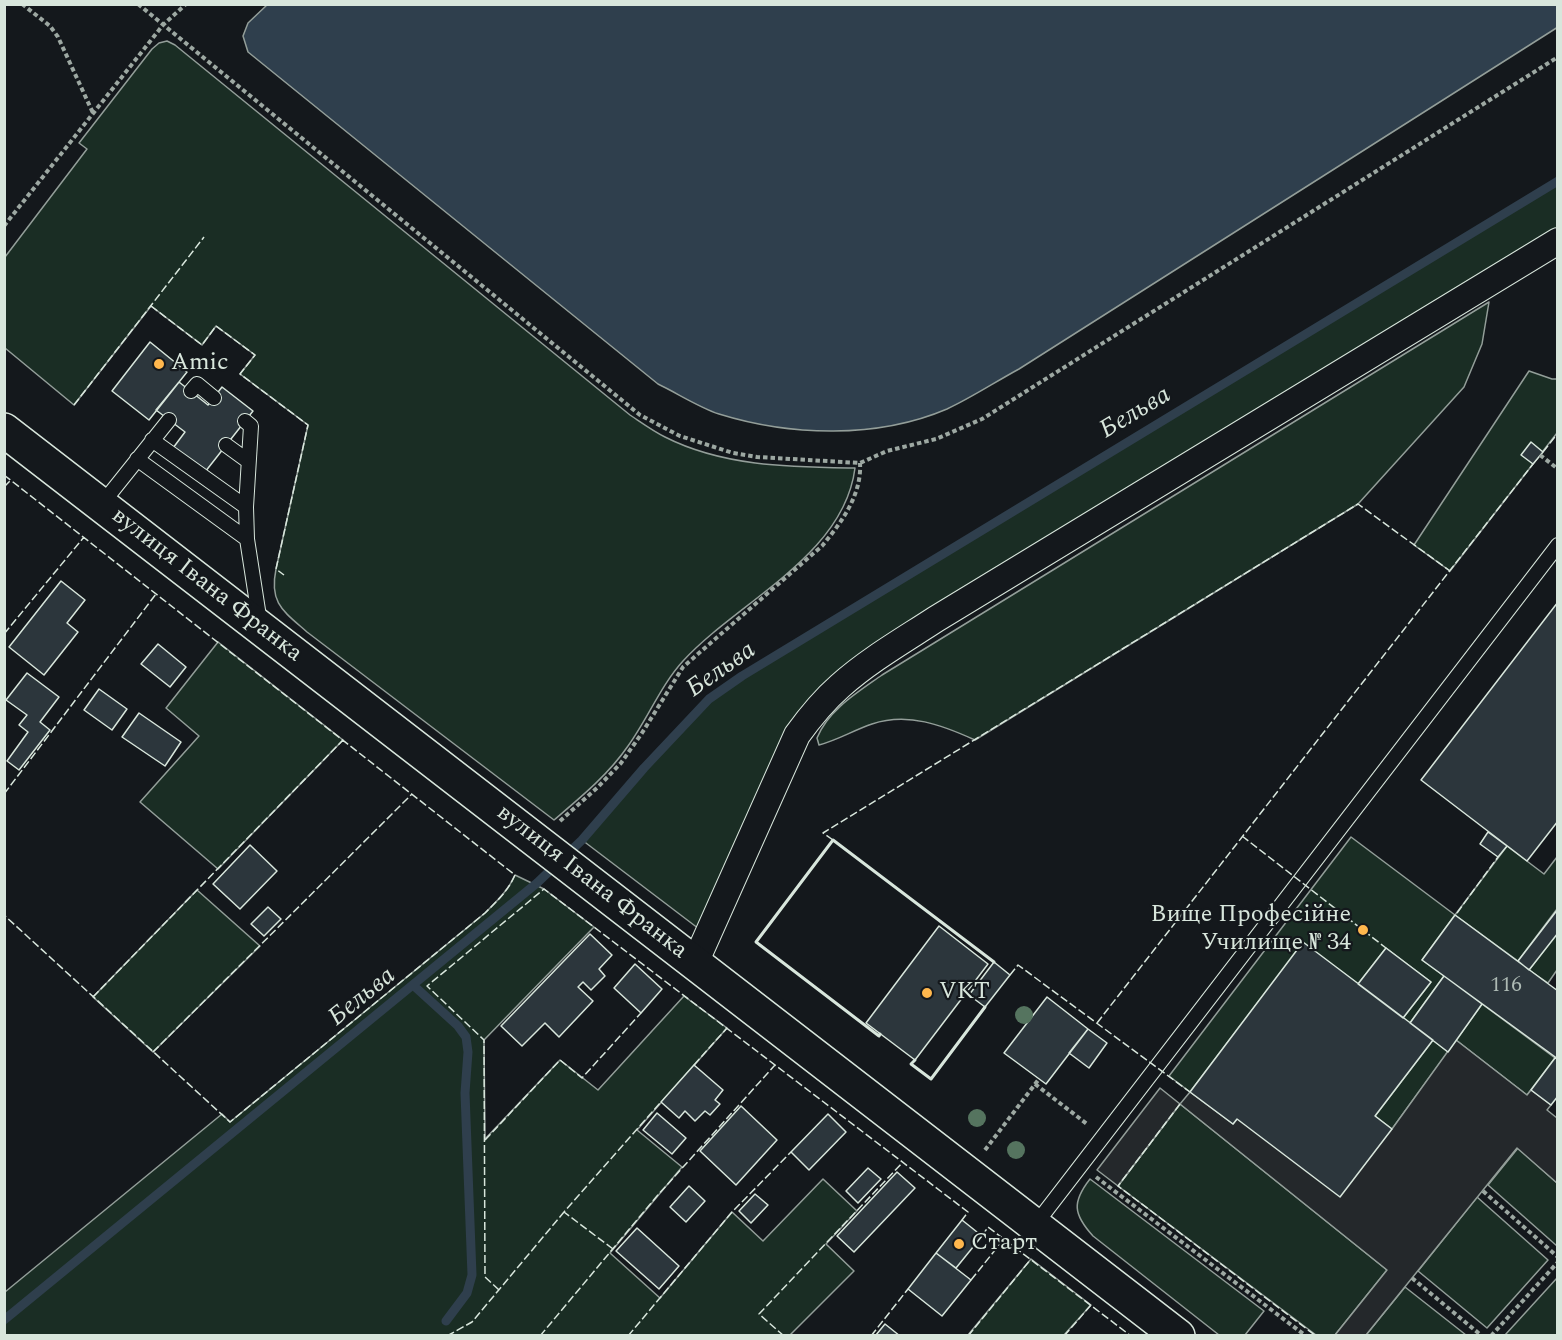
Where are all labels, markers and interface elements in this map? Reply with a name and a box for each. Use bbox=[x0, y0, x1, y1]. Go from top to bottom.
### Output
place label: Amic bbox=[171, 350, 229, 378]
marker: Amic bbox=[152, 357, 166, 371]
water label: Бельва bbox=[1095, 381, 1177, 447]
street label: вулиця Івана Франка bbox=[105, 503, 307, 669]
water label: Бельва bbox=[681, 636, 763, 706]
street label: вулиця Івана Франка bbox=[490, 800, 692, 966]
place label: Вище Професійне Училище № 34 bbox=[1151, 902, 1351, 958]
marker: Вище Професійне Училище № 34 bbox=[1356, 923, 1370, 937]
water label: Бельва bbox=[323, 962, 403, 1034]
house number: 116 bbox=[1490, 974, 1522, 1000]
place label: VKT bbox=[939, 979, 990, 1007]
marker: VKT bbox=[920, 986, 934, 1000]
place label: Старт bbox=[971, 1230, 1037, 1258]
marker: Старт bbox=[952, 1237, 966, 1251]

